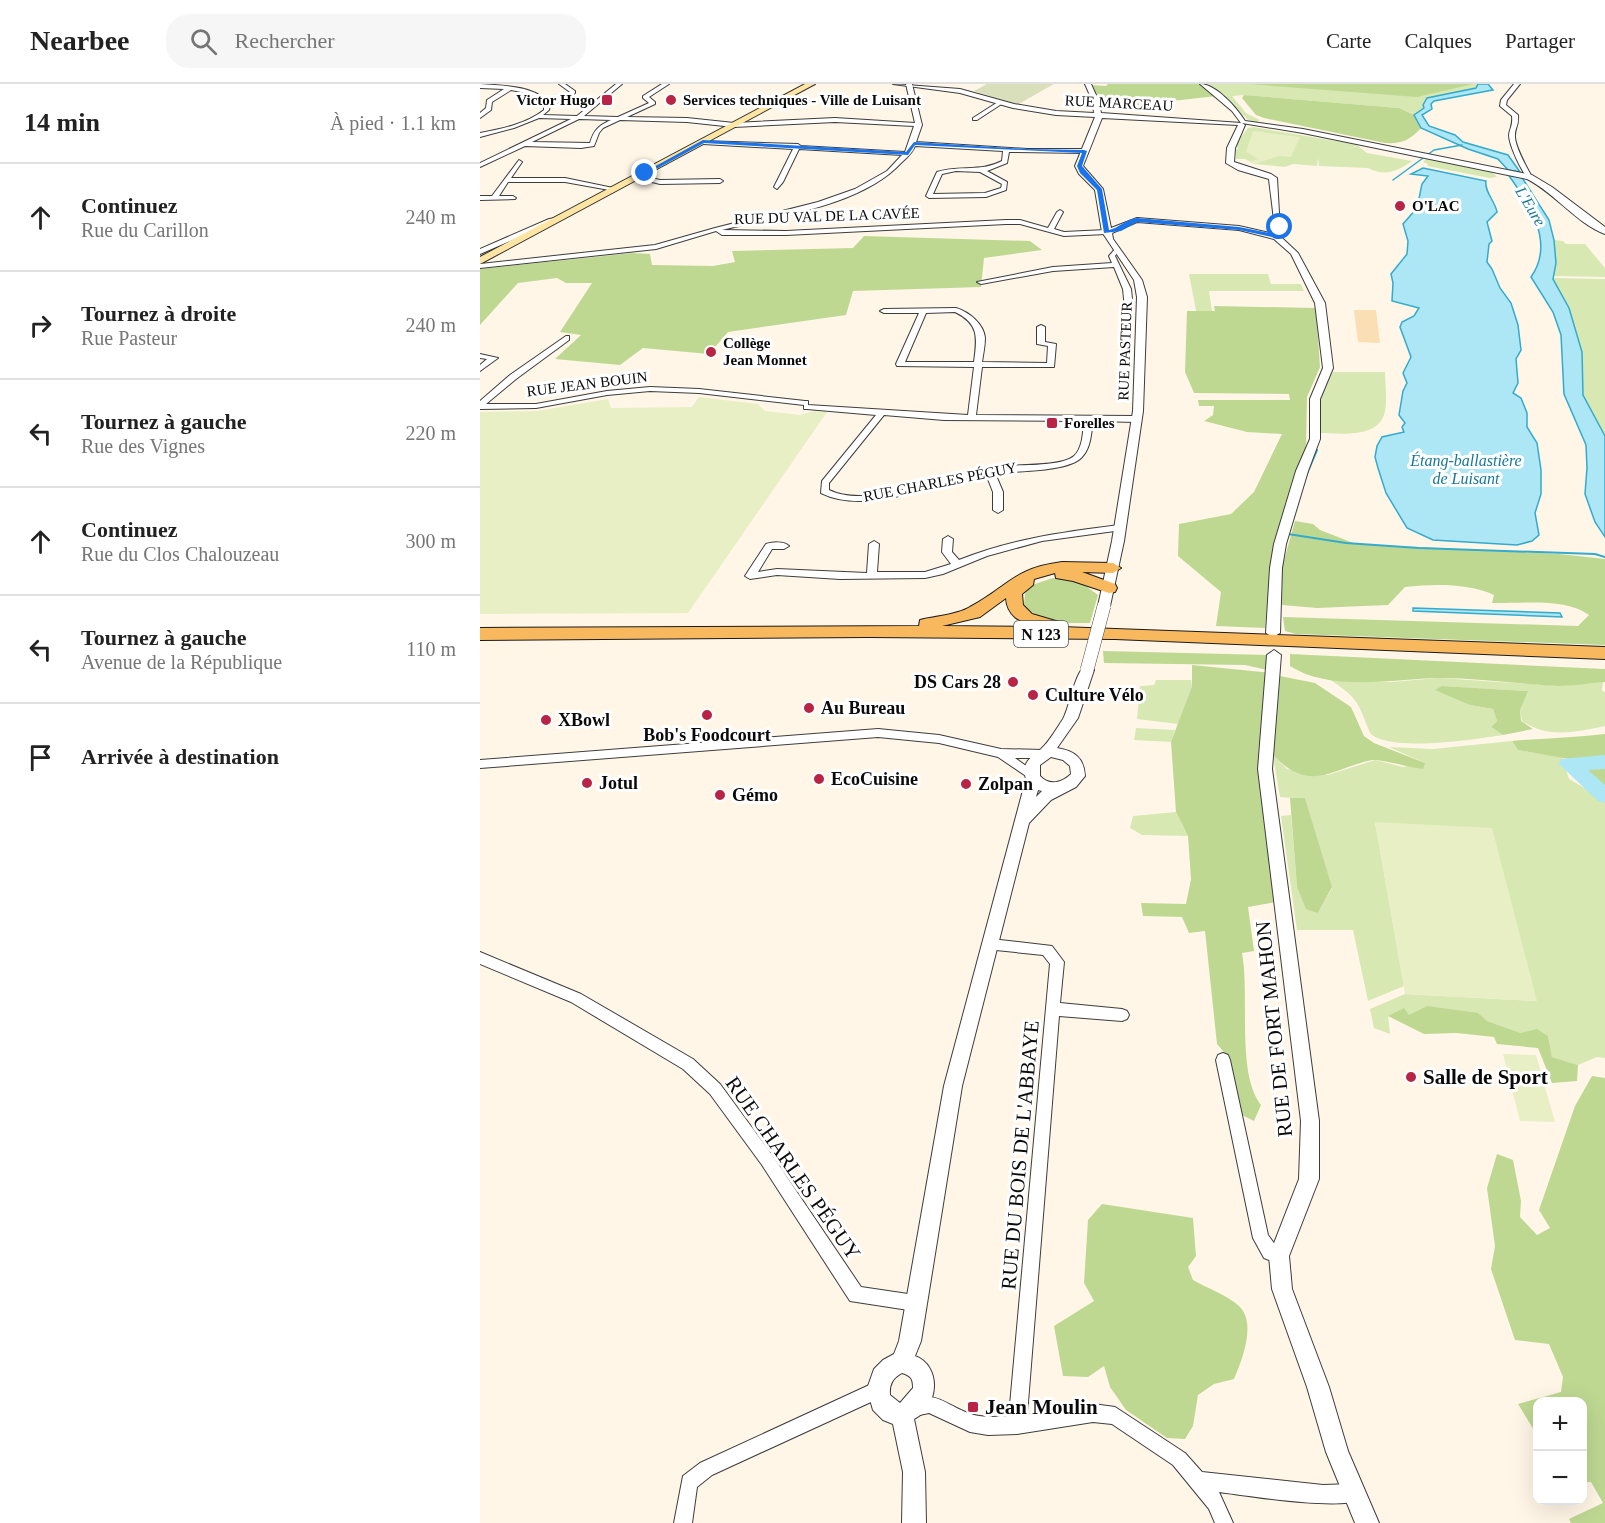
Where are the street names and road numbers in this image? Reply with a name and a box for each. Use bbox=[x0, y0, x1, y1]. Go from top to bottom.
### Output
street label: RUE MARCEAU bbox=[1064, 92, 1174, 114]
street label: RUE DU VAL DE LA CAVÉE bbox=[734, 205, 920, 227]
street label: RUE PASTEUR bbox=[1115, 301, 1135, 401]
street label: RUE JEAN BOUIN bbox=[526, 369, 649, 399]
street label: RUE CHARLES PÉGUY bbox=[862, 459, 1018, 505]
road number: N 123 bbox=[1014, 621, 1068, 647]
street label: RUE DE FORT MAHON bbox=[1251, 920, 1297, 1138]
street label: RUE DU BOIS DE L'ABBAYE bbox=[996, 1019, 1044, 1291]
street label: RUE CHARLES PÉGUY bbox=[721, 1072, 865, 1264]

